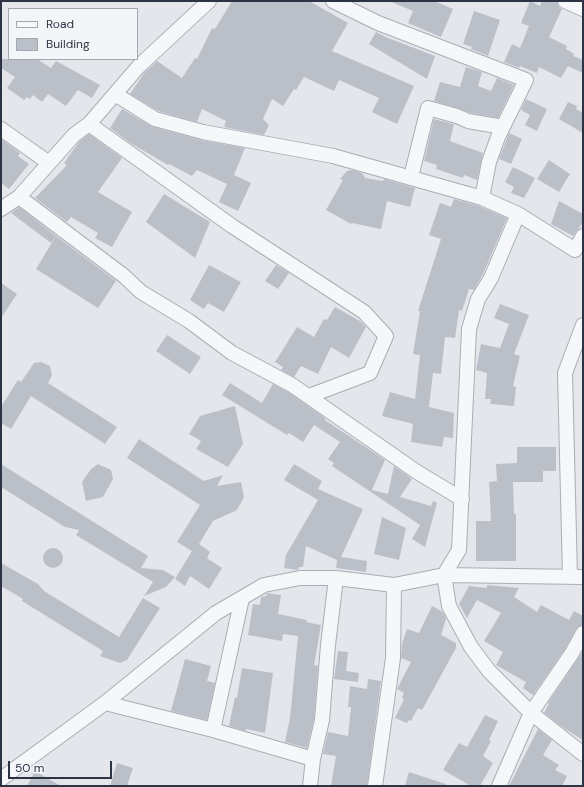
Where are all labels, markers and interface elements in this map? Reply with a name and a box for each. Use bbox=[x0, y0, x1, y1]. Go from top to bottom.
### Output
legend bbox=[8, 8, 138, 60]
text: Road bbox=[46, 16, 74, 32]
text: Building bbox=[46, 36, 90, 52]
scale bar bbox=[10, 753, 114, 779]
text: 50 m bbox=[15, 760, 44, 776]

